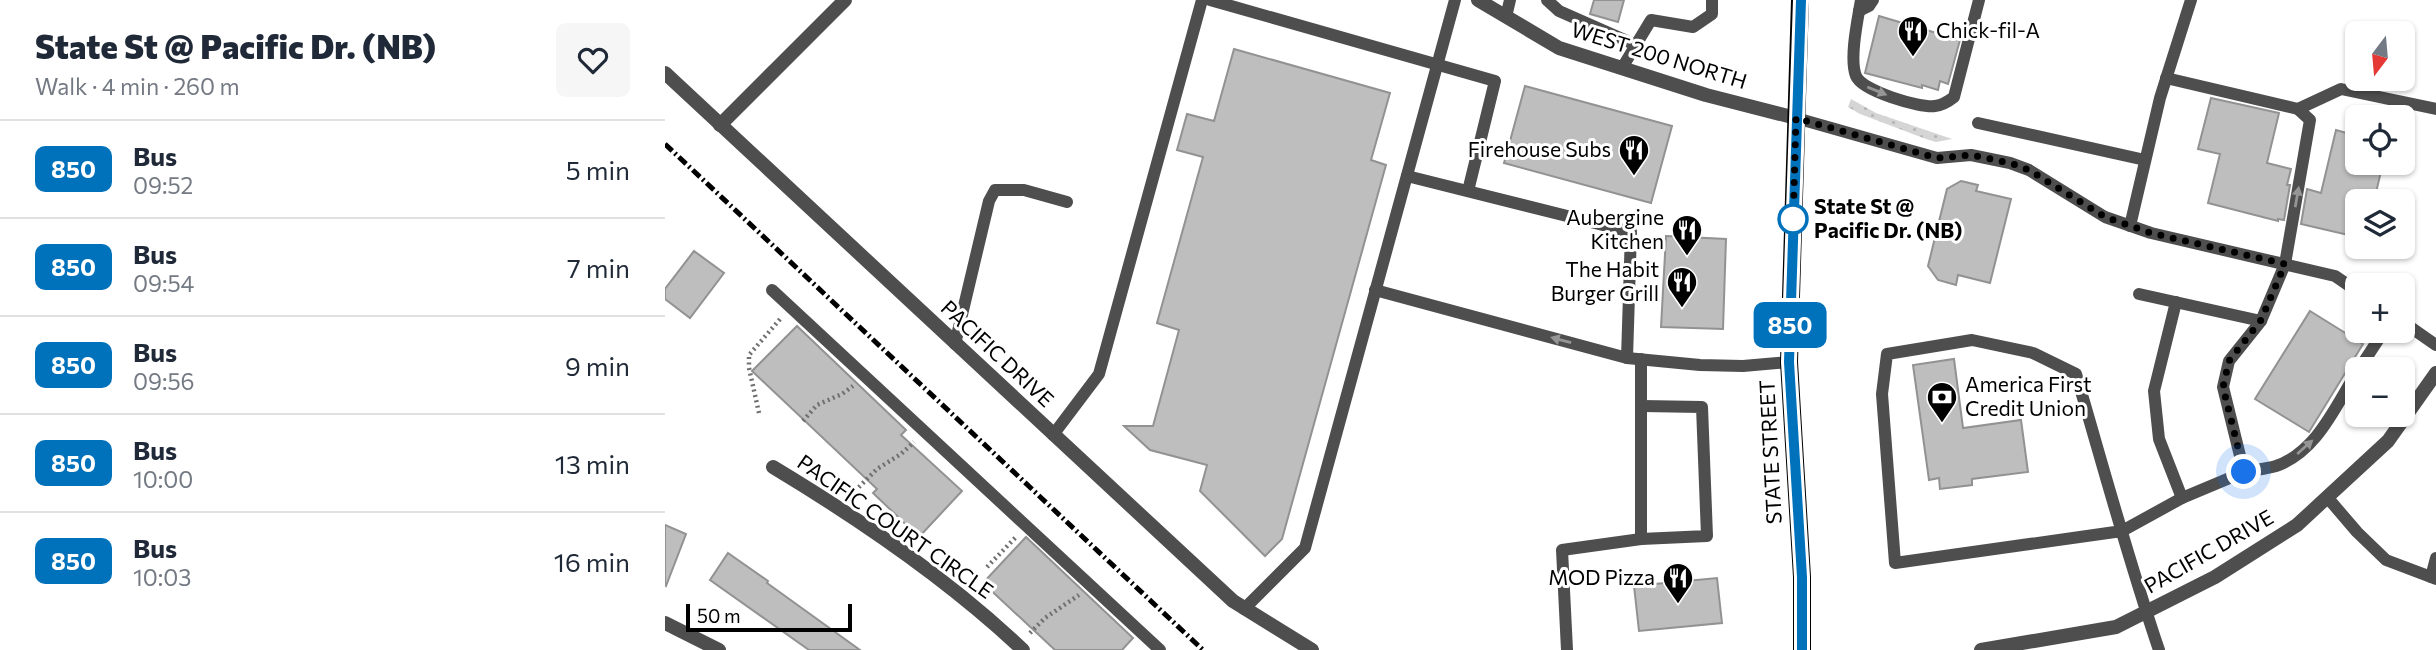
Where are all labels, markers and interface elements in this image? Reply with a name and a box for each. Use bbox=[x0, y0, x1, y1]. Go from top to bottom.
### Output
restaurant icon: Chick-fil-A bbox=[1896, 14, 1930, 58]
street label: WEST 200 NORTH bbox=[1569, 16, 1750, 93]
place label: Chick-fil-A bbox=[1936, 17, 2040, 42]
north arrow bbox=[2345, 21, 2415, 91]
map controls bbox=[2345, 21, 2415, 427]
button: heart bbox=[556, 23, 630, 97]
text: State St @ Pacific Dr. (NB) bbox=[35, 25, 436, 66]
text: Walk · 4 min · 260 m bbox=[35, 72, 240, 100]
one-way arrow bbox=[1867, 86, 1888, 97]
button: locate bbox=[2345, 105, 2415, 175]
restaurant icon: Firehouse Subs bbox=[1617, 133, 1651, 177]
place label: Firehouse Subs bbox=[1468, 136, 1611, 161]
text: Bus bbox=[133, 140, 177, 171]
text: 850 bbox=[51, 154, 96, 183]
text: 5 min bbox=[566, 154, 630, 185]
text: 09:52 bbox=[133, 171, 193, 199]
one-way arrow bbox=[2291, 186, 2302, 208]
button: layers bbox=[2345, 189, 2415, 259]
place label: State St @ Pacific Dr. (NB) bbox=[1814, 193, 1962, 242]
place label: Aubergine Kitchen bbox=[1566, 204, 1664, 253]
marker: State St @ Pacific Dr. (NB) bbox=[1778, 204, 1808, 234]
restaurant icon: Aubergine Kitchen bbox=[1670, 213, 1704, 257]
text: Bus bbox=[133, 238, 177, 269]
text: 850 bbox=[51, 252, 96, 281]
text: 7 min bbox=[567, 252, 630, 283]
place label: The Habit Burger Grill bbox=[1551, 256, 1659, 305]
restaurant icon: The Habit Burger Grill bbox=[1665, 265, 1699, 309]
text: 09:54 bbox=[133, 269, 194, 297]
button: + bbox=[2345, 273, 2415, 343]
street label: PACIFIC DRIVE bbox=[937, 294, 1059, 411]
line badge: 850 bbox=[1750, 302, 1830, 348]
text: 850 bbox=[1768, 310, 1812, 339]
one-way arrow bbox=[1550, 334, 1572, 345]
text: Bus bbox=[133, 336, 177, 367]
text: 850 bbox=[51, 350, 96, 379]
text: 9 min bbox=[565, 350, 630, 381]
button: − bbox=[2345, 357, 2415, 427]
text: 09:56 bbox=[133, 367, 195, 395]
place label: America First Credit Union bbox=[1965, 371, 2092, 420]
street label: STATE STREET bbox=[1753, 379, 1786, 525]
bank icon: America First Credit Union bbox=[1925, 380, 1959, 424]
text: Bus bbox=[133, 434, 177, 465]
one-way arrow bbox=[2297, 440, 2314, 455]
text: 850 bbox=[51, 448, 96, 477]
text: 13 min bbox=[555, 448, 630, 479]
street label: PACIFIC COURT CIRCLE bbox=[793, 449, 999, 603]
your location bbox=[2226, 454, 2261, 489]
text: 10:00 bbox=[133, 465, 193, 493]
street label: PACIFIC DRIVE bbox=[2139, 504, 2277, 598]
text: Bus bbox=[133, 532, 177, 563]
text: 850 bbox=[51, 546, 96, 575]
text: 16 min bbox=[554, 546, 630, 577]
restaurant icon: MOD Pizza bbox=[1661, 561, 1695, 605]
text: 10:03 bbox=[133, 563, 191, 591]
place label: MOD Pizza bbox=[1548, 564, 1655, 589]
scale bar bbox=[686, 601, 852, 633]
text: 50 m bbox=[697, 604, 741, 627]

